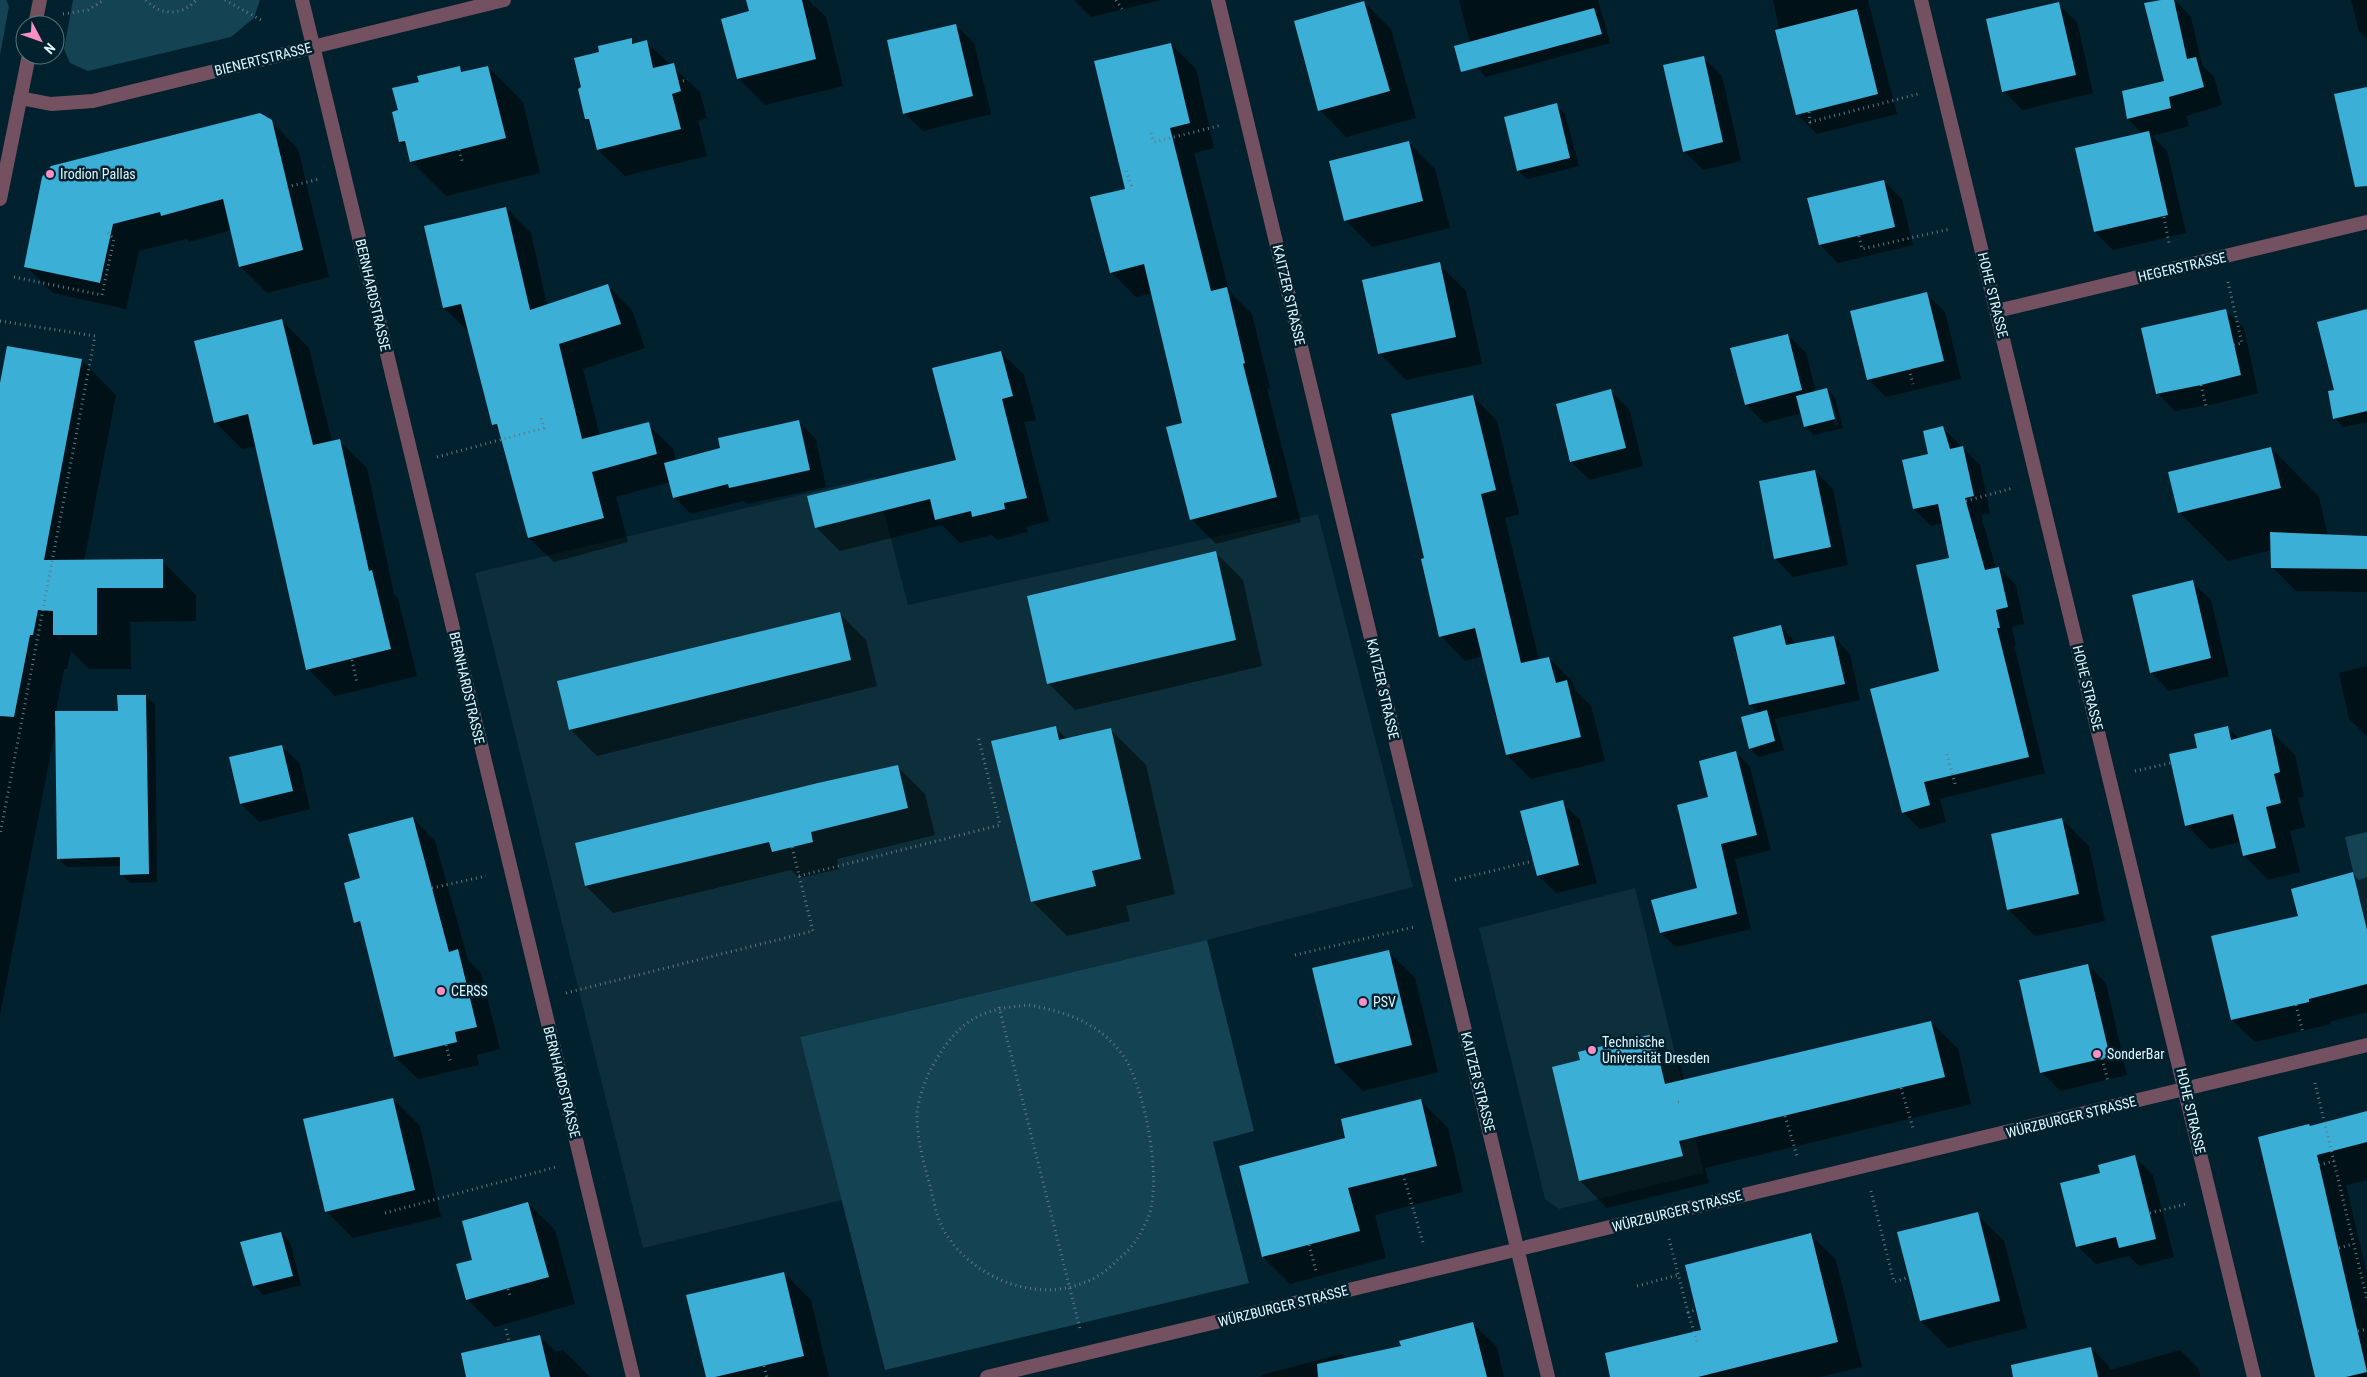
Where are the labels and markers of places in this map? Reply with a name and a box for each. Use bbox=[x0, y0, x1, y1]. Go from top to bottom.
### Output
place label: Irodion Pallas bbox=[60, 166, 136, 182]
marker: Irodion Pallas bbox=[44, 168, 56, 180]
place label: CERSS bbox=[451, 983, 488, 999]
marker: CERSS bbox=[435, 985, 447, 997]
place label: PSV bbox=[1373, 994, 1396, 1010]
marker: PSV bbox=[1357, 996, 1369, 1008]
place label: Technische Universität Dresden bbox=[1602, 1034, 1710, 1066]
marker: Technische Universität Dresden bbox=[1586, 1044, 1598, 1056]
place label: SonderBar bbox=[2107, 1046, 2164, 1062]
marker: SonderBar bbox=[2091, 1048, 2103, 1060]

